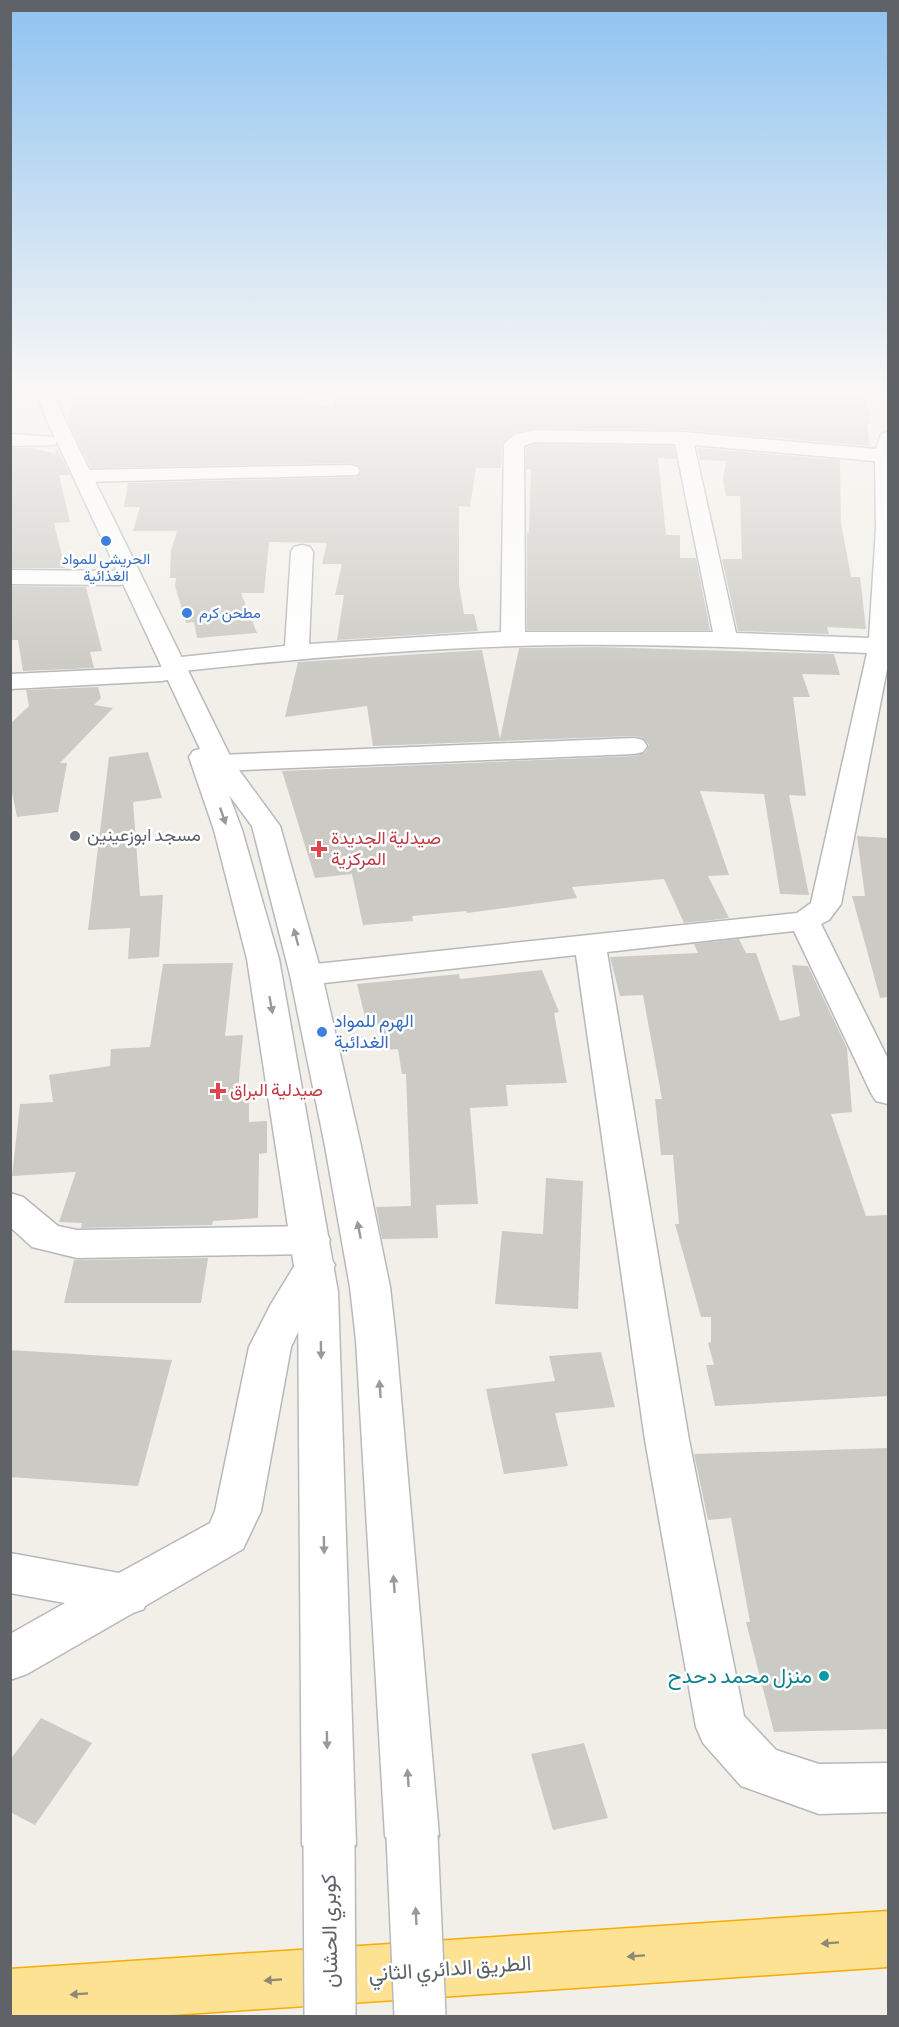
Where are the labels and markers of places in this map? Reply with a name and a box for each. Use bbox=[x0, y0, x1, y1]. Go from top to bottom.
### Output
marker: الحريشي للمواد الغذائية bbox=[99, 534, 113, 548]
place label: الحريشي للمواد الغذائية bbox=[62, 552, 150, 585]
marker: مطحن كرم bbox=[180, 606, 194, 620]
place label: مطحن كرم bbox=[199, 606, 261, 623]
place label: مسجد ابوزعينين bbox=[87, 827, 201, 846]
marker: مسجد ابوزعينين bbox=[68, 829, 82, 843]
place label: صيدلية الجديدة المركزية bbox=[331, 830, 441, 870]
marker: صيدلية الجديدة المركزية bbox=[312, 842, 326, 856]
place label: الهرم للمواد الغدائية bbox=[334, 1013, 414, 1052]
marker: الهرم للمواد الغدائية bbox=[315, 1025, 329, 1039]
place label: صيدلية البراق bbox=[230, 1082, 323, 1101]
marker: صيدلية البراق bbox=[211, 1084, 225, 1098]
place label: منزل محمد دحدح bbox=[668, 1666, 812, 1690]
marker: منزل محمد دحدح bbox=[817, 1669, 831, 1683]

